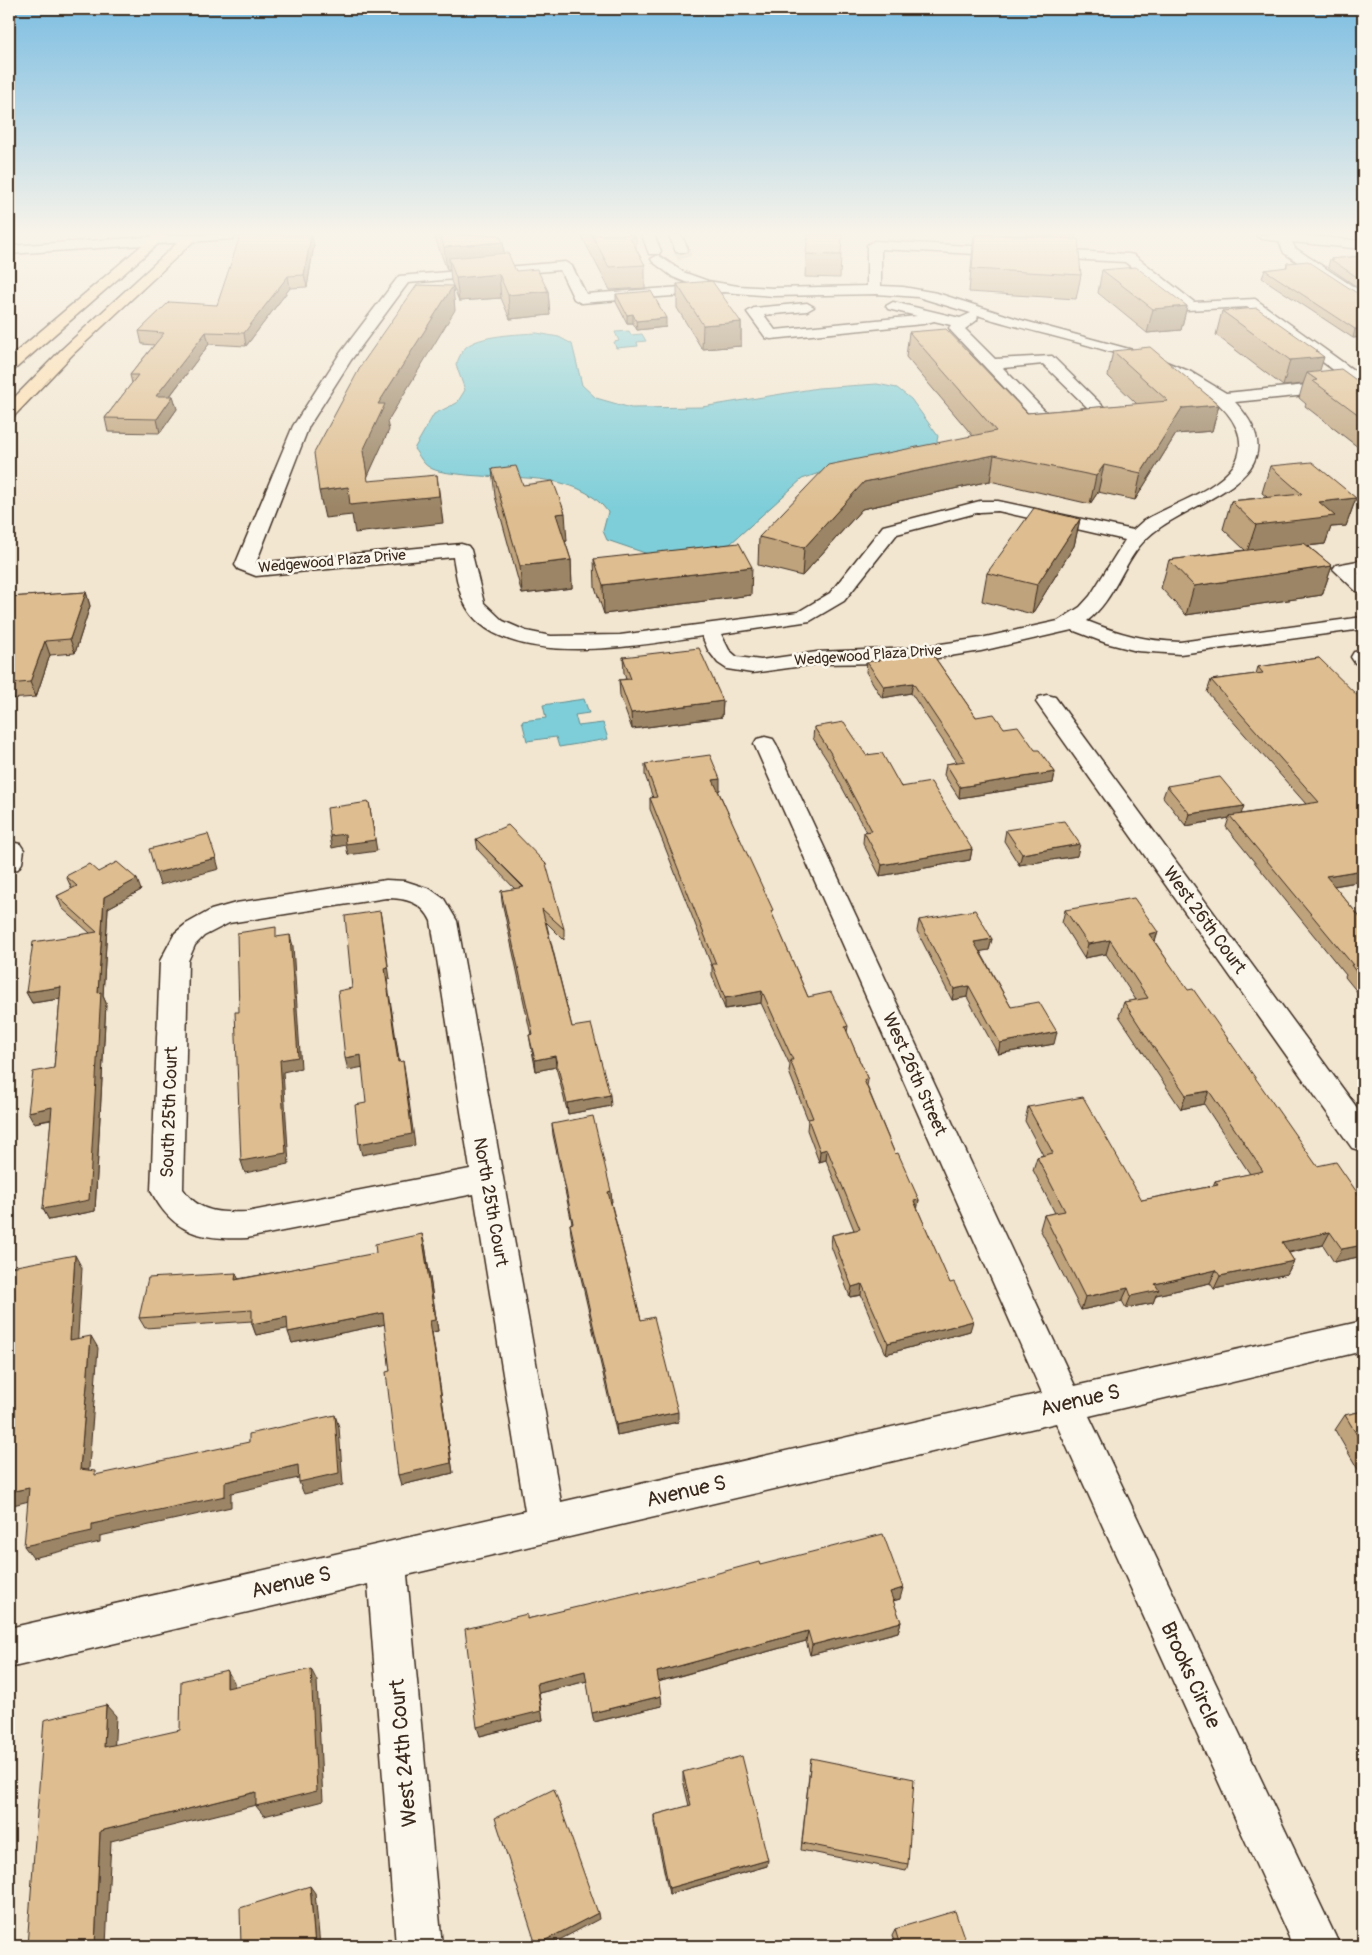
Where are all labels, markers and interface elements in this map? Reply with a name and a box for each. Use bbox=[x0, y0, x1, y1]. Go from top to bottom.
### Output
street label: Wedgewood Plaza Drive bbox=[257, 546, 407, 577]
street label: Wedgewood Plaza Drive bbox=[793, 641, 943, 670]
street label: West 26th Court bbox=[1158, 862, 1252, 979]
street label: West 26th Street bbox=[877, 1009, 952, 1140]
street label: South 25th Court bbox=[156, 1045, 183, 1178]
street label: North 25th Court bbox=[468, 1136, 513, 1269]
street label: Avenue S bbox=[1037, 1378, 1123, 1423]
street label: Avenue S bbox=[643, 1469, 729, 1514]
street label: Avenue S bbox=[248, 1560, 334, 1605]
street label: Brooks Circle bbox=[1154, 1618, 1227, 1733]
street label: West 24th Court bbox=[384, 1677, 423, 1828]

